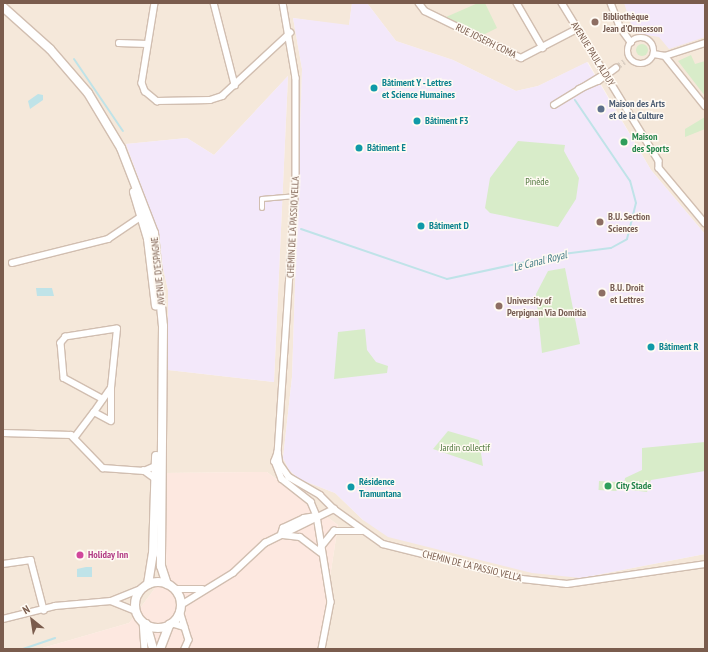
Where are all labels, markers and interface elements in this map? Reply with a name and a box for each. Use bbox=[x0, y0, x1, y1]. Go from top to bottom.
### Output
place label: Bibliothèque Jean d'Ormesson bbox=[603, 10, 662, 34]
marker: Bibliothèque Jean d'Ormesson bbox=[590, 17, 600, 27]
street label: AVENUE PAUL ALDUY bbox=[568, 19, 618, 89]
street label: RUE JOSEPH COMA bbox=[454, 21, 518, 61]
place label: Bâtiment Y - Lettres et Science Humaines bbox=[382, 76, 455, 100]
marker: Bâtiment Y - Lettres et Science Humaines bbox=[369, 83, 379, 93]
place label: Maison des Arts et de la Culture bbox=[609, 97, 665, 120]
marker: Maison des Arts et de la Culture bbox=[596, 104, 606, 114]
place label: Bâtiment F3 bbox=[425, 115, 469, 127]
marker: Bâtiment F3 bbox=[412, 116, 422, 126]
place label: Maison des Sports bbox=[632, 130, 669, 154]
marker: Maison des Sports bbox=[619, 137, 629, 147]
place label: Bâtiment E bbox=[367, 142, 406, 154]
marker: Bâtiment E bbox=[354, 143, 364, 153]
street label: CHEMIN DE LA PASSIO VELLA bbox=[284, 176, 302, 278]
park label: Pinède bbox=[525, 176, 549, 188]
place label: B.U. Section Sciences bbox=[608, 210, 651, 234]
marker: B.U. Section Sciences bbox=[595, 217, 605, 227]
place label: Bâtiment D bbox=[429, 220, 469, 232]
marker: Bâtiment D bbox=[416, 221, 426, 231]
street label: AVENUE D'ESPAGNE bbox=[148, 236, 168, 306]
water label: Le Canal Royal bbox=[512, 248, 568, 274]
place label: B.U. Droit et Lettres bbox=[610, 281, 644, 304]
marker: B.U. Droit et Lettres bbox=[597, 288, 607, 298]
place label: University of Perpignan Via Domitia bbox=[507, 294, 586, 318]
marker: University of Perpignan Via Domitia bbox=[494, 301, 504, 311]
place label: Bâtiment R bbox=[659, 341, 699, 353]
marker: Bâtiment R bbox=[646, 342, 656, 352]
park label: Jardin collectif bbox=[440, 442, 490, 454]
place label: Résidence Tramuntana bbox=[359, 475, 401, 498]
place label: City Stade bbox=[616, 480, 652, 492]
marker: City Stade bbox=[603, 481, 613, 491]
marker: Résidence Tramuntana bbox=[346, 482, 356, 492]
street label: CHEMIN DE LA PASSIO VELLA bbox=[421, 548, 523, 584]
place label: Holiday Inn bbox=[88, 549, 128, 561]
marker: Holiday Inn bbox=[75, 550, 85, 560]
north arrow bbox=[12, 600, 52, 640]
text: N bbox=[20, 602, 32, 617]

